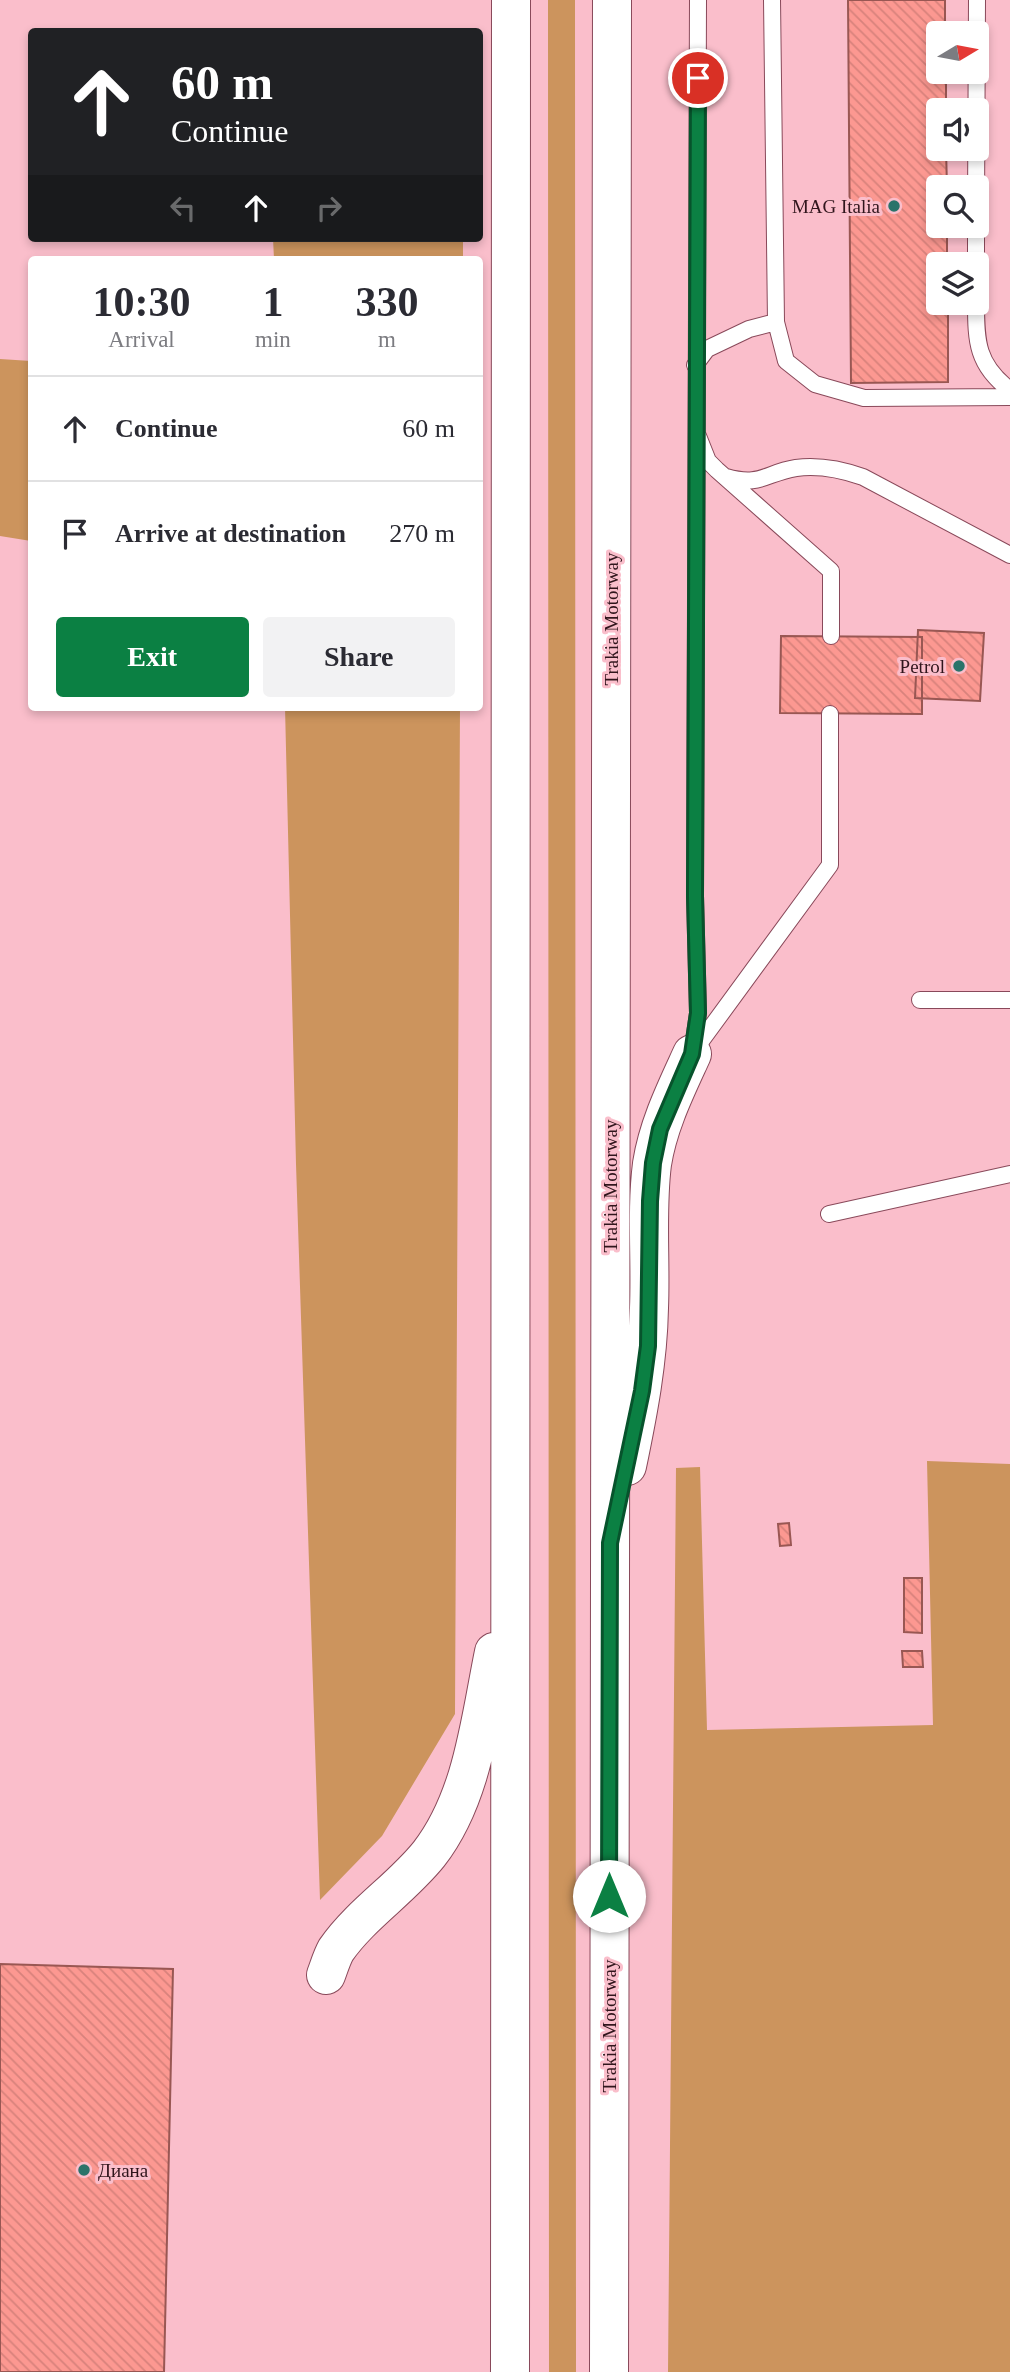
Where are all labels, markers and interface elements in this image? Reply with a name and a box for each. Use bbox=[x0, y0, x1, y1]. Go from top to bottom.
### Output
north arrow bbox=[926, 21, 989, 84]
map controls bbox=[926, 21, 989, 315]
pin bbox=[668, 48, 728, 108]
text: 60 m bbox=[171, 55, 273, 110]
icon: ahead bbox=[56, 56, 147, 147]
icon: arrive bbox=[679, 59, 717, 97]
button: sound bbox=[926, 98, 989, 161]
text: Continue bbox=[171, 113, 288, 149]
button: search bbox=[926, 175, 989, 238]
icon: left bbox=[164, 189, 202, 227]
icon: ahead bbox=[237, 189, 275, 227]
icon: right bbox=[310, 189, 348, 227]
place label: MAG Italia bbox=[792, 196, 881, 217]
marker: MAG Italia bbox=[886, 198, 902, 214]
button: layers bbox=[926, 252, 989, 315]
text: 10:30 bbox=[93, 279, 191, 325]
text: 1 bbox=[262, 279, 283, 325]
text: 330 bbox=[355, 279, 418, 325]
text: Arrival bbox=[108, 327, 175, 352]
text: min bbox=[255, 327, 291, 352]
text: m bbox=[378, 327, 396, 352]
icon: ahead bbox=[56, 410, 94, 448]
text: Continue bbox=[115, 414, 218, 443]
text: 60 m bbox=[402, 414, 455, 443]
icon: arrive bbox=[56, 515, 94, 553]
text: Arrive at destination bbox=[115, 519, 346, 548]
text: 270 m bbox=[389, 519, 455, 548]
street label: Trakia Motorway bbox=[601, 552, 622, 685]
button: Exit bbox=[56, 617, 249, 697]
button: Share bbox=[263, 617, 455, 697]
place label: Petrol bbox=[900, 656, 945, 677]
marker: Petrol bbox=[951, 658, 967, 674]
street label: Trakia Motorway bbox=[600, 1119, 621, 1252]
position arrow bbox=[572, 1859, 646, 1933]
street label: Trakia Motorway bbox=[599, 1959, 620, 2092]
place label: Диана bbox=[98, 2160, 149, 2181]
marker: Диана bbox=[76, 2162, 92, 2178]

